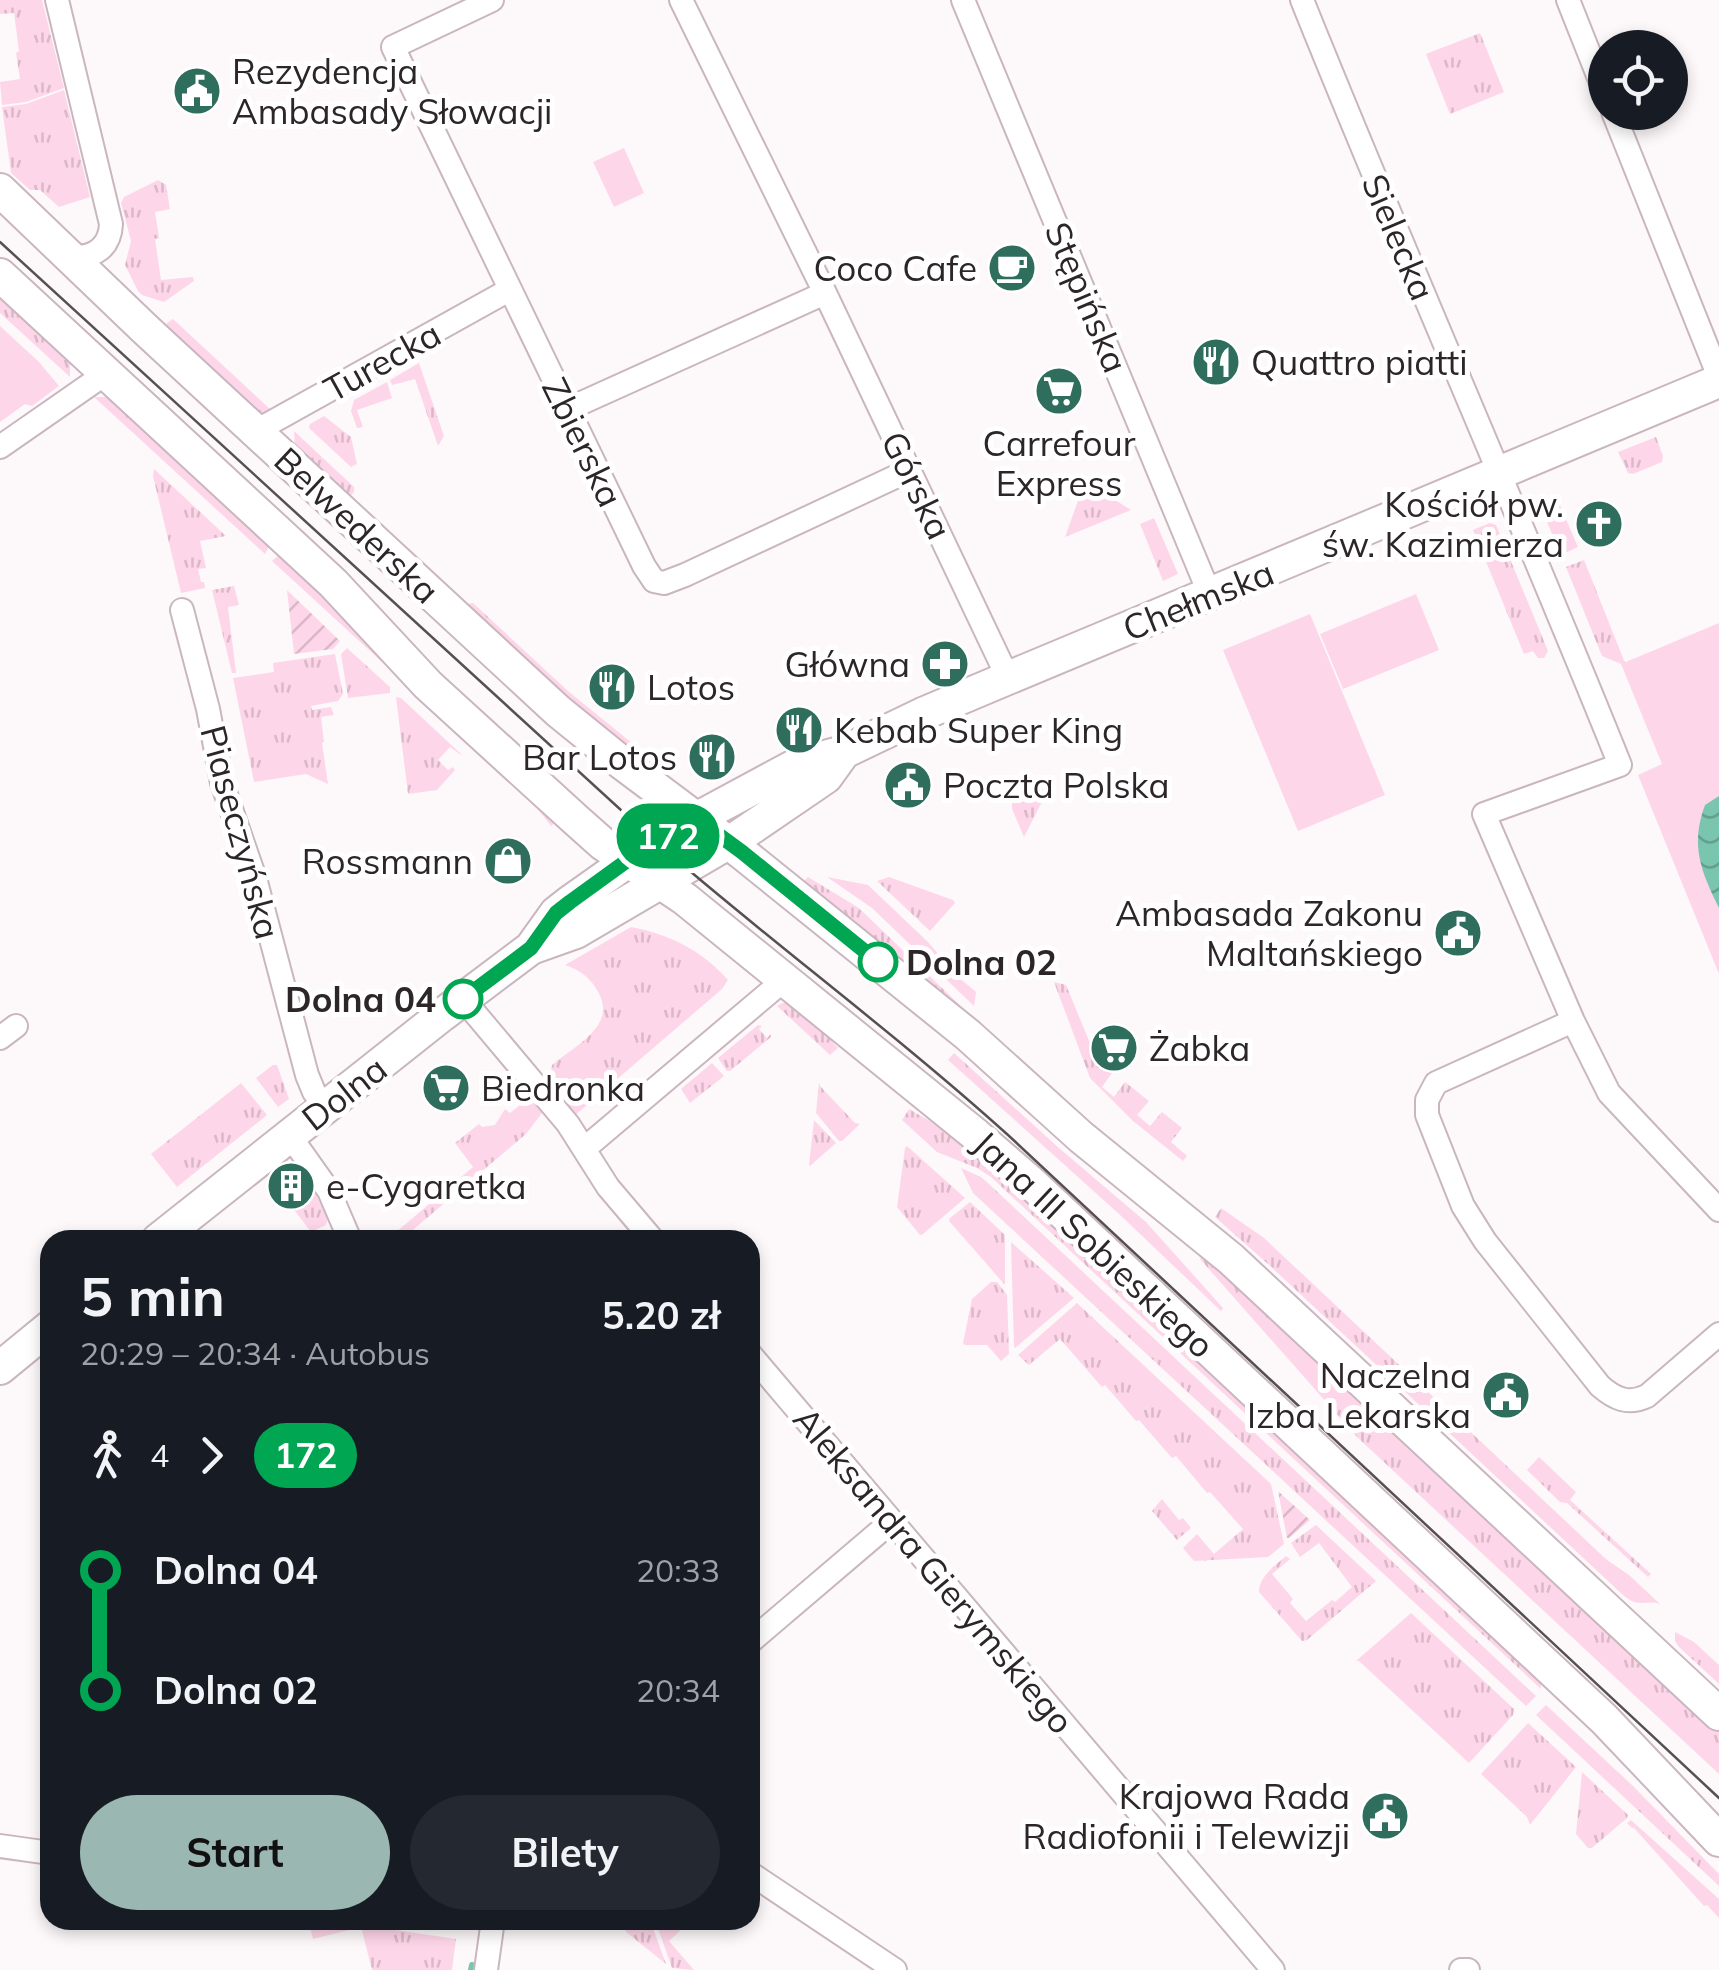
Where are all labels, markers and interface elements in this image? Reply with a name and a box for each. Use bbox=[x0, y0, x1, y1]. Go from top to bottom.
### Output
map controls bbox=[1588, 30, 1688, 130]
button: locate bbox=[1588, 30, 1688, 130]
place label: Rezydencja Ambasady Słowacji bbox=[232, 49, 552, 133]
public building icon: Rezydencja Ambasady Słowacji bbox=[171, 65, 223, 117]
street label: Sielecka bbox=[1353, 167, 1445, 307]
street label: Stępińska bbox=[1036, 215, 1138, 379]
cafe icon: Coco Cafe bbox=[986, 242, 1038, 294]
place label: Coco Cafe bbox=[813, 246, 977, 290]
street label: Turecka bbox=[316, 311, 448, 411]
restaurant icon: Quattro piatti bbox=[1190, 336, 1242, 388]
place label: Quattro piatti bbox=[1251, 340, 1468, 384]
supermarket icon: Carrefour Express bbox=[1033, 365, 1085, 417]
street label: Zbierska bbox=[533, 370, 633, 514]
place label: Carrefour Express bbox=[983, 421, 1136, 505]
street label: Górska bbox=[872, 424, 962, 546]
street label: Belwederska bbox=[266, 438, 448, 612]
place label: Kościół pw. św. Kazimierza bbox=[1322, 482, 1564, 566]
church icon: Kościół pw. św. Kazimierza bbox=[1573, 498, 1625, 550]
street label: Chełmska bbox=[1116, 550, 1280, 650]
pharmacy icon: Główna bbox=[919, 638, 971, 690]
place label: Główna bbox=[784, 642, 910, 686]
restaurant icon: Lotos bbox=[586, 661, 638, 713]
place label: Lotos bbox=[647, 665, 735, 709]
restaurant icon: Kebab Super King bbox=[773, 704, 825, 756]
place label: Kebab Super King bbox=[834, 708, 1123, 752]
street label: Piaseczyńska bbox=[191, 720, 291, 944]
restaurant icon: Bar Lotos bbox=[686, 731, 738, 783]
place label: Bar Lotos bbox=[522, 735, 677, 779]
public building icon: Poczta Polska bbox=[882, 759, 934, 811]
place label: Poczta Polska bbox=[943, 763, 1169, 807]
line badge: 172 bbox=[610, 804, 726, 868]
text: 172 bbox=[636, 814, 700, 858]
shop icon: Rossmann bbox=[482, 835, 534, 887]
place label: Rossmann bbox=[302, 839, 473, 883]
place label: Ambasada Zakonu Maltańskiego bbox=[1115, 891, 1423, 975]
public building icon: Ambasada Zakonu Maltańskiego bbox=[1432, 907, 1484, 959]
place label: Dolna 02 bbox=[906, 940, 1057, 984]
marker: Dolna 02 bbox=[859, 943, 897, 981]
place label: Dolna 04 bbox=[285, 977, 436, 1021]
marker: Dolna 04 bbox=[444, 980, 482, 1018]
supermarket icon: Żabka bbox=[1088, 1022, 1140, 1074]
place label: Żabka bbox=[1149, 1026, 1250, 1070]
street label: Dolna bbox=[293, 1046, 395, 1140]
supermarket icon: Biedronka bbox=[420, 1062, 472, 1114]
place label: Biedronka bbox=[481, 1066, 645, 1110]
street label: Jana III Sobieskiego bbox=[964, 1121, 1224, 1367]
building icon: e-Cygaretka bbox=[265, 1160, 317, 1212]
place label: e-Cygaretka bbox=[326, 1164, 527, 1208]
text: 5 min bbox=[80, 1261, 225, 1330]
text: 5.20 zł bbox=[602, 1291, 720, 1339]
text: 20:29 – 20:34 · Autobus bbox=[80, 1333, 430, 1373]
place label: Naczelna Izba Lekarska bbox=[1247, 1353, 1471, 1437]
public building icon: Naczelna Izba Lekarska bbox=[1480, 1369, 1532, 1421]
street label: Aleksandra Gierymskiego bbox=[784, 1398, 1084, 1742]
icon: walk bbox=[80, 1428, 135, 1483]
icon: forward bbox=[184, 1428, 239, 1483]
text: 172 bbox=[274, 1433, 337, 1477]
text: 4 bbox=[150, 1435, 169, 1475]
text: Dolna 04 bbox=[154, 1546, 318, 1594]
text: 20:33 bbox=[636, 1550, 720, 1590]
text: Dolna 02 bbox=[154, 1666, 318, 1714]
text: 20:34 bbox=[636, 1670, 720, 1710]
place label: Krajowa Rada Radiofonii i Telewizji bbox=[1022, 1774, 1350, 1858]
public building icon: Krajowa Rada Radiofonii i Telewizji bbox=[1359, 1790, 1411, 1842]
button: Start bbox=[80, 1795, 390, 1910]
button: Bilety bbox=[410, 1795, 720, 1910]

